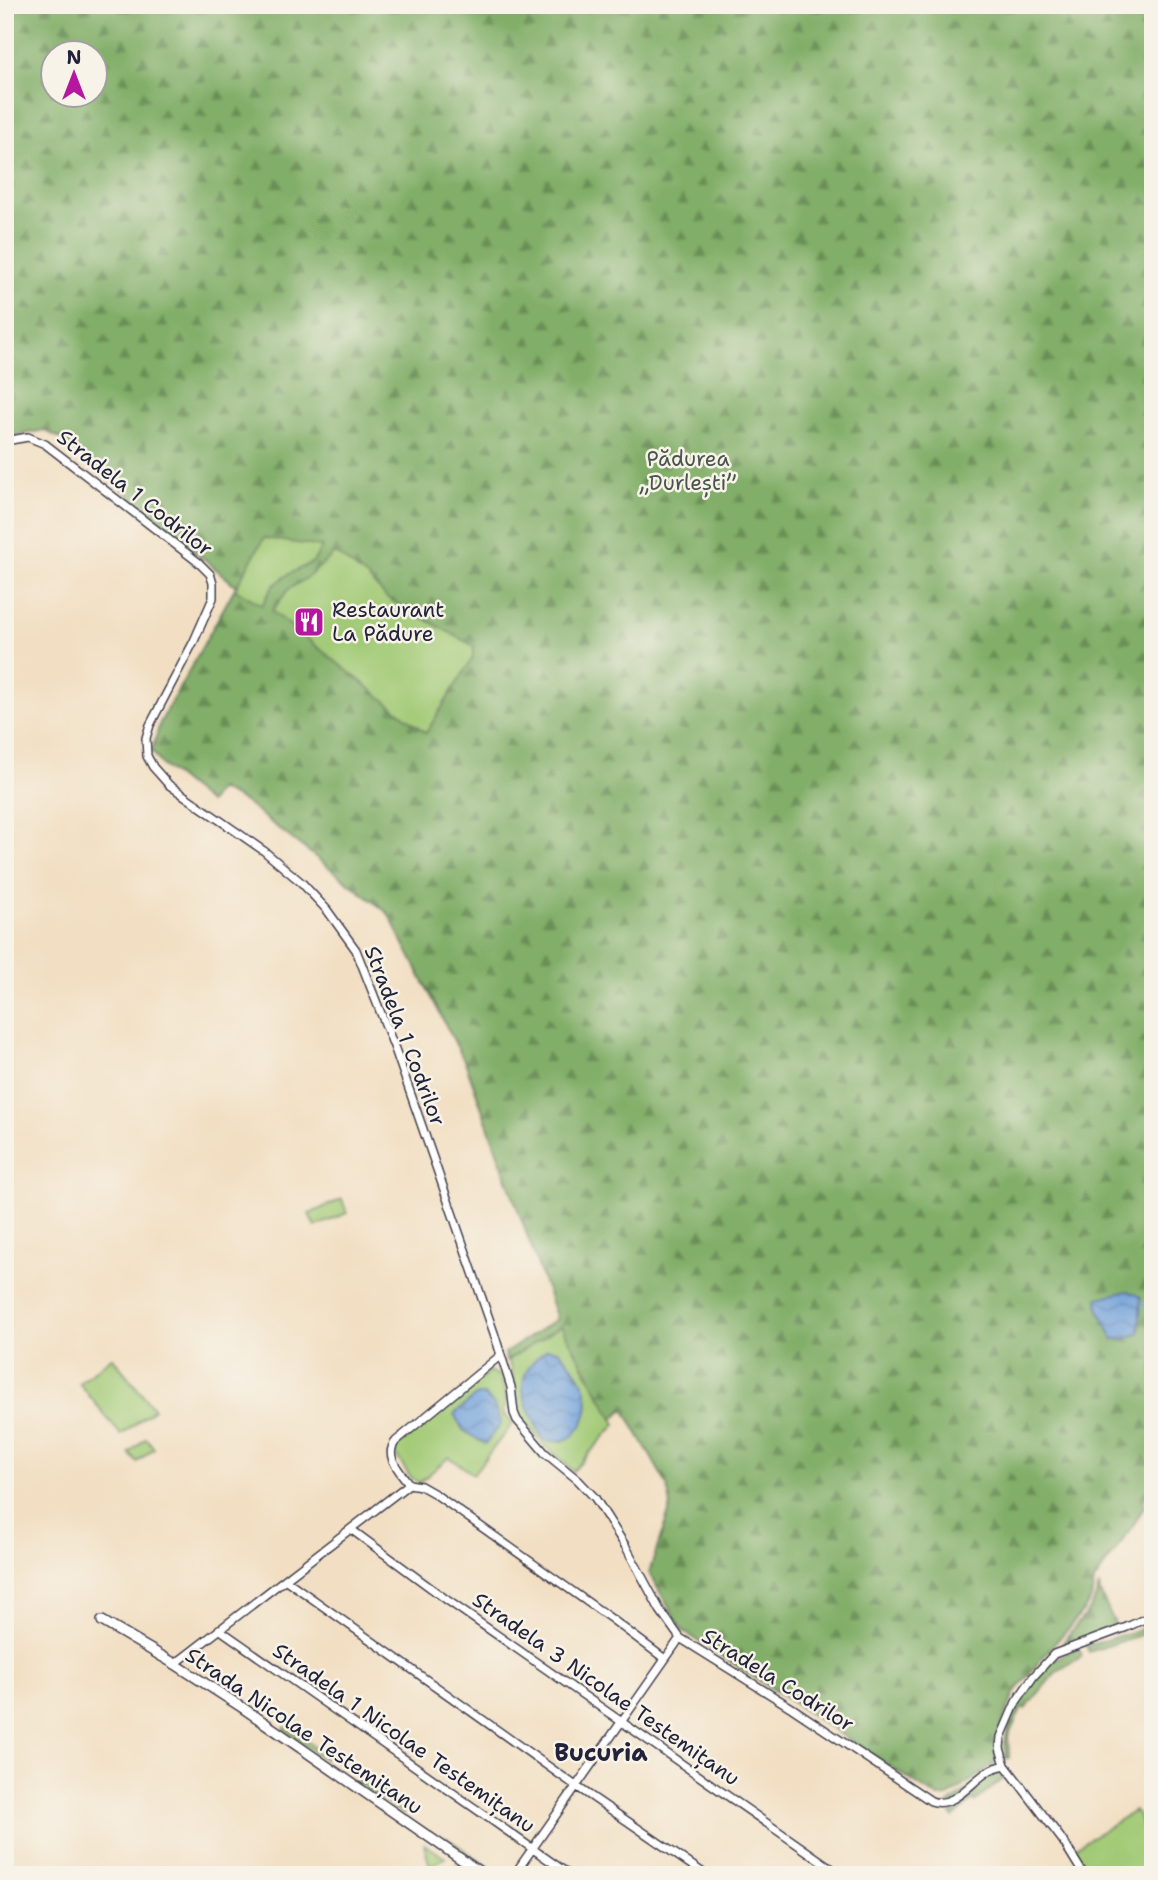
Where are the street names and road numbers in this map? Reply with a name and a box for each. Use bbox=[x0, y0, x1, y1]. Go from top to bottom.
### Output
street label: Stradela 1 Codrilor bbox=[51, 423, 219, 563]
street label: Stradela 1 Codrilor bbox=[358, 942, 452, 1130]
street label: Stradela 3 Nicolae Testemițanu bbox=[467, 1586, 745, 1792]
street label: Stradela Codrilor bbox=[696, 1622, 860, 1738]
street label: Stradela 1 Nicolae Testemițanu bbox=[267, 1636, 541, 1840]
street label: Strada Nicolae Testemițanu bbox=[180, 1641, 428, 1821]

